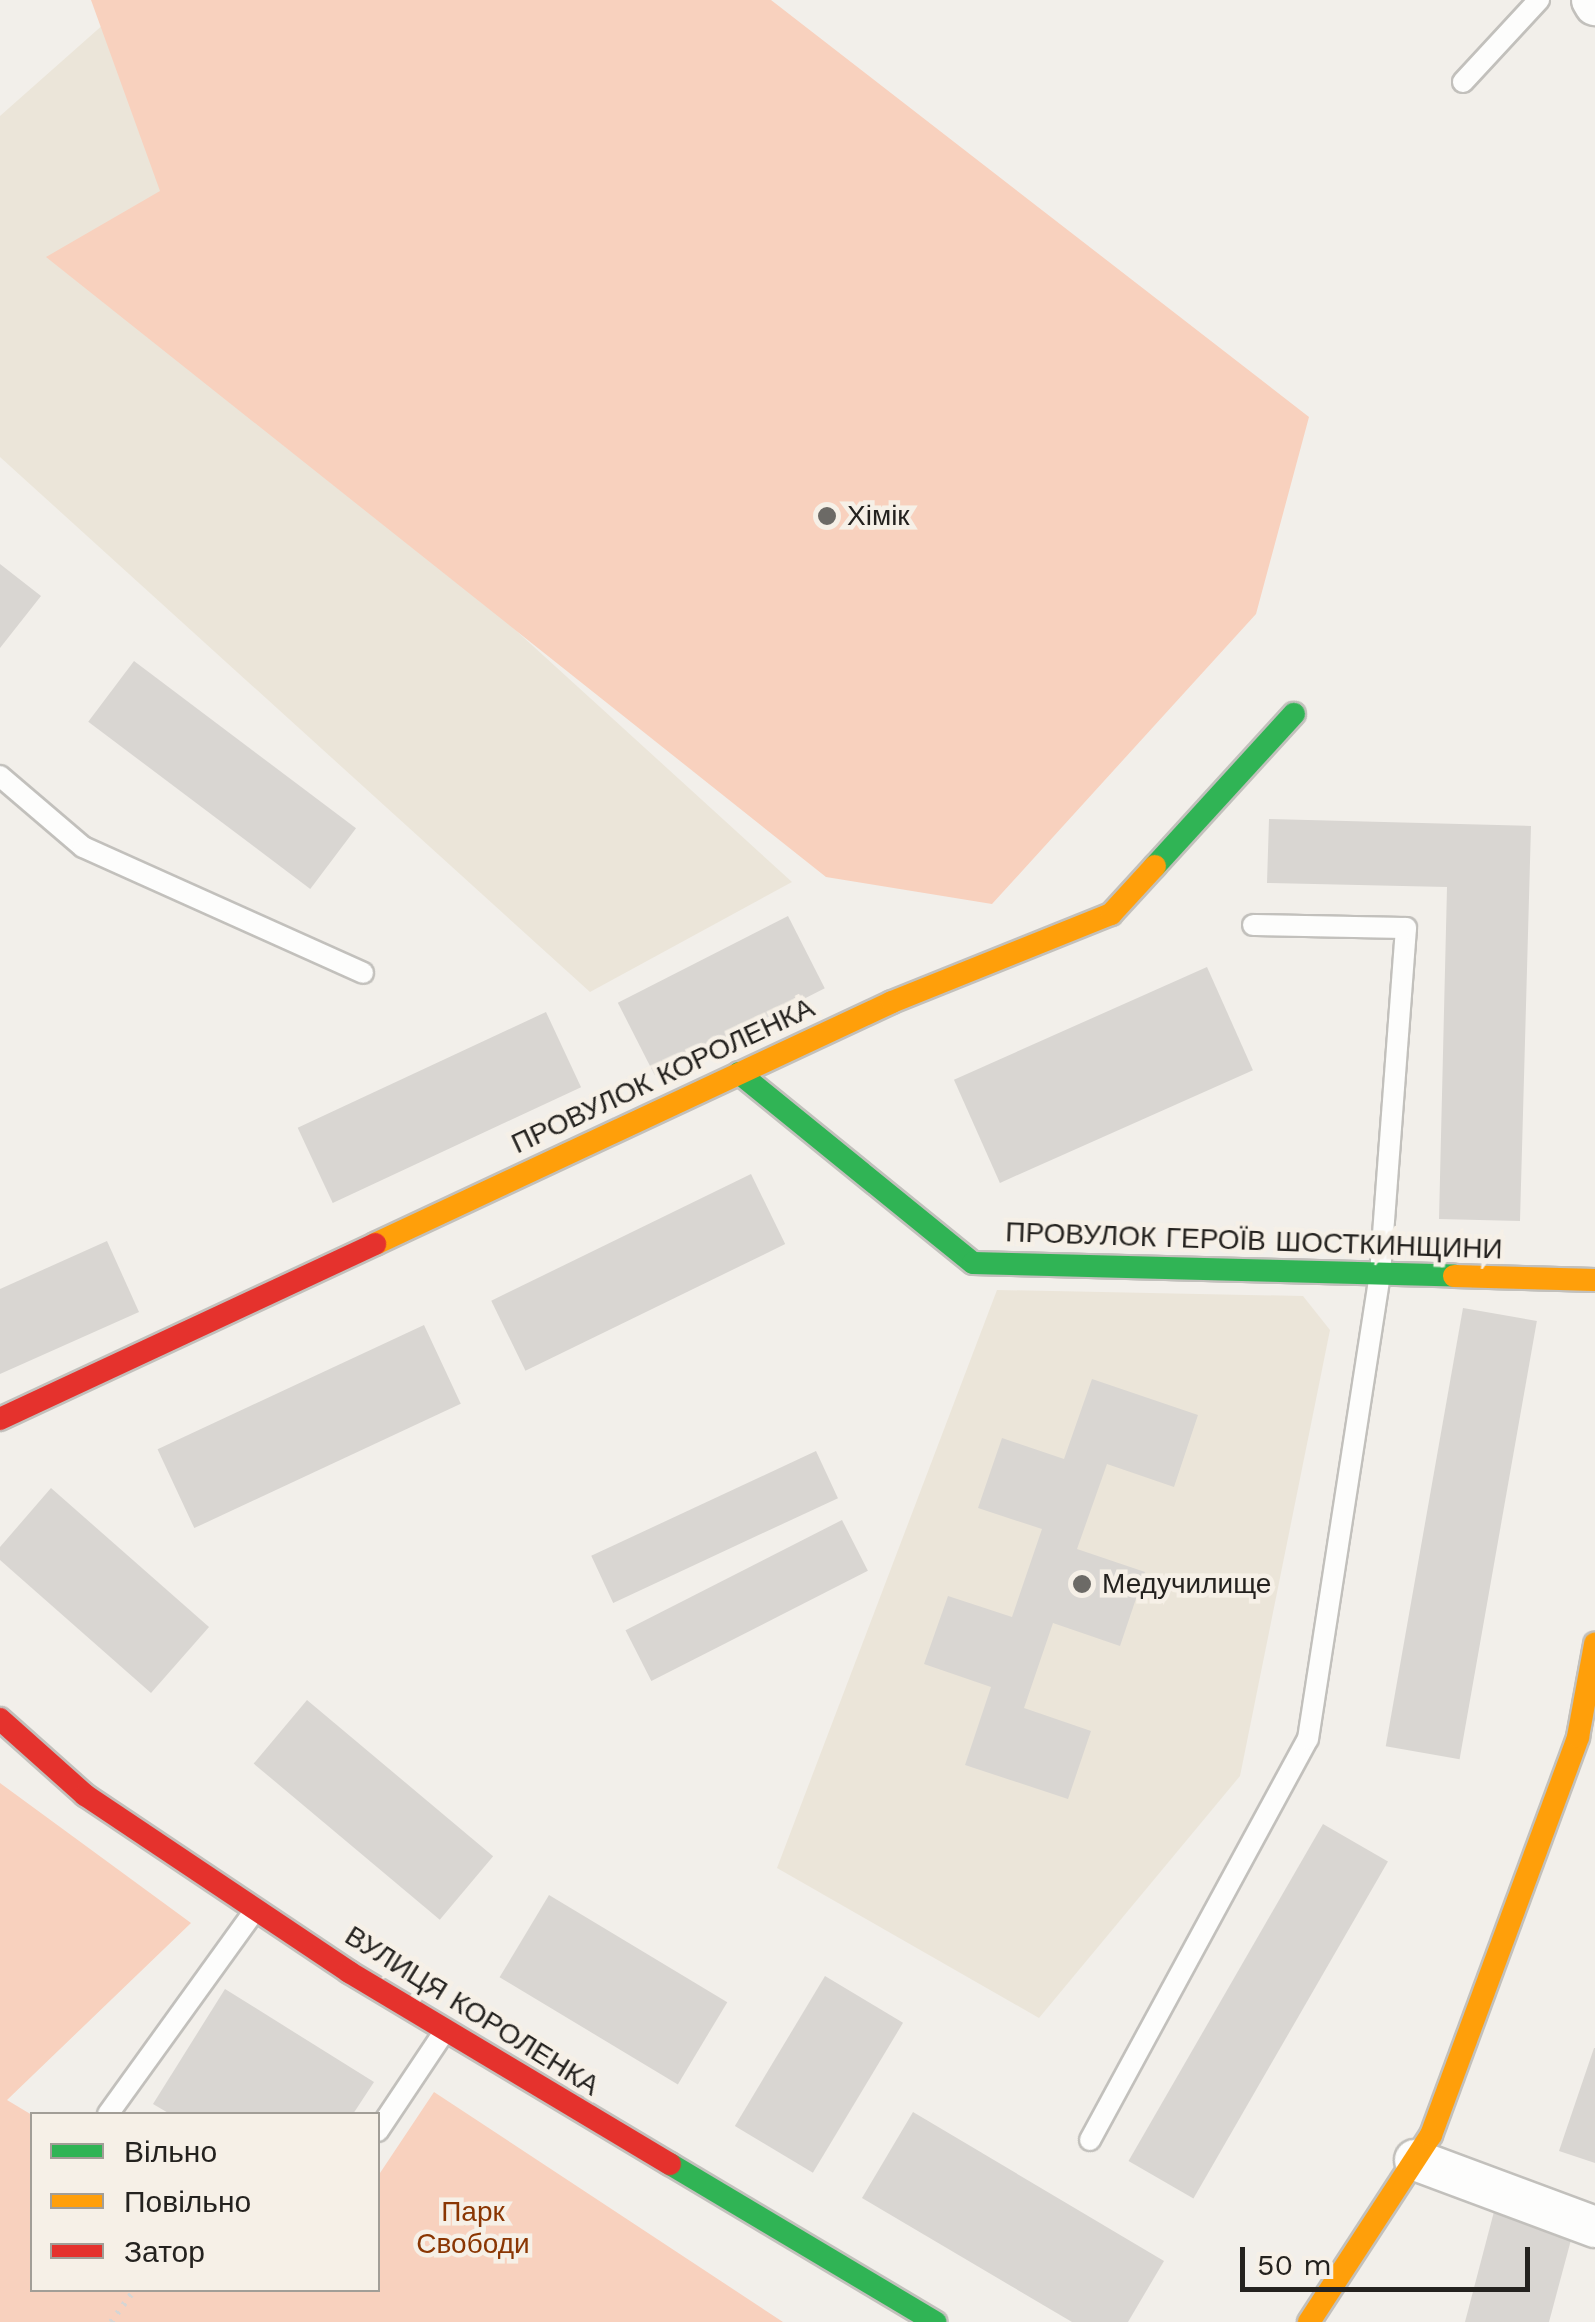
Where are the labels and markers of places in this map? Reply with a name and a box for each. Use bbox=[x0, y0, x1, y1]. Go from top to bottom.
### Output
place label: Хімік bbox=[847, 499, 910, 533]
marker: Хімік bbox=[816, 505, 838, 527]
place label: Медучилище bbox=[1102, 1567, 1271, 1601]
marker: Медучилище bbox=[1071, 1573, 1093, 1595]

